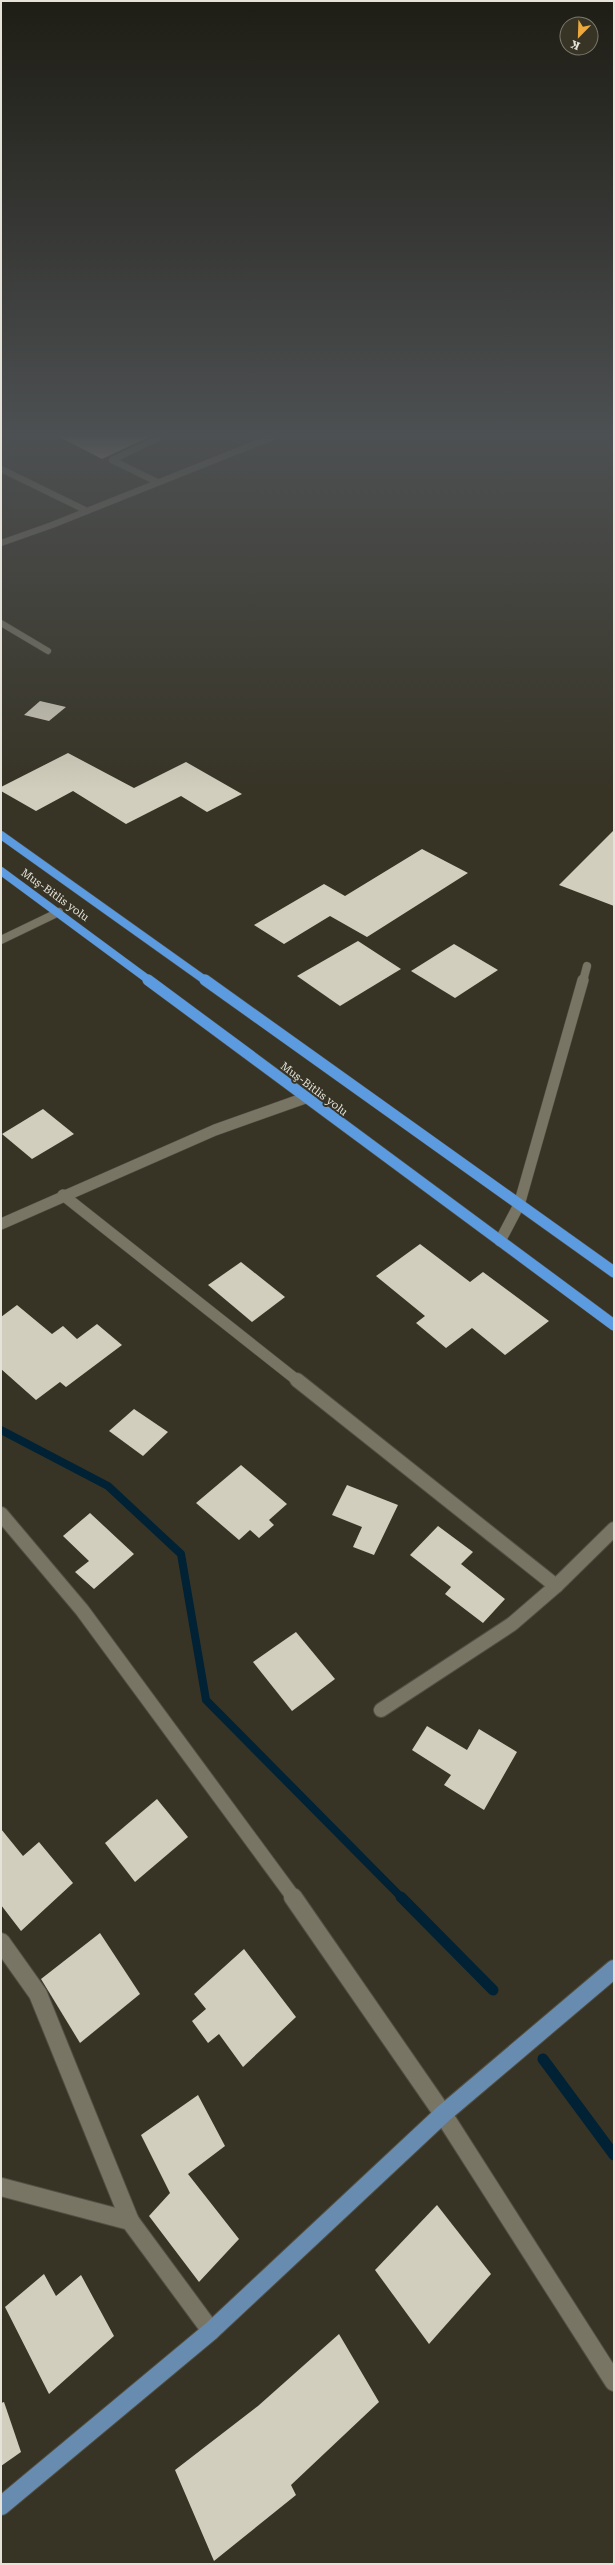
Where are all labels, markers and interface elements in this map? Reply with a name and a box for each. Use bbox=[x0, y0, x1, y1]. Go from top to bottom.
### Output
north arrow bbox=[559, 16, 599, 56]
text: K bbox=[568, 37, 582, 52]
street label: Muş-Bitlis yolu bbox=[19, 866, 92, 924]
street label: Muş-Bitlis yolu bbox=[278, 1060, 350, 1119]

